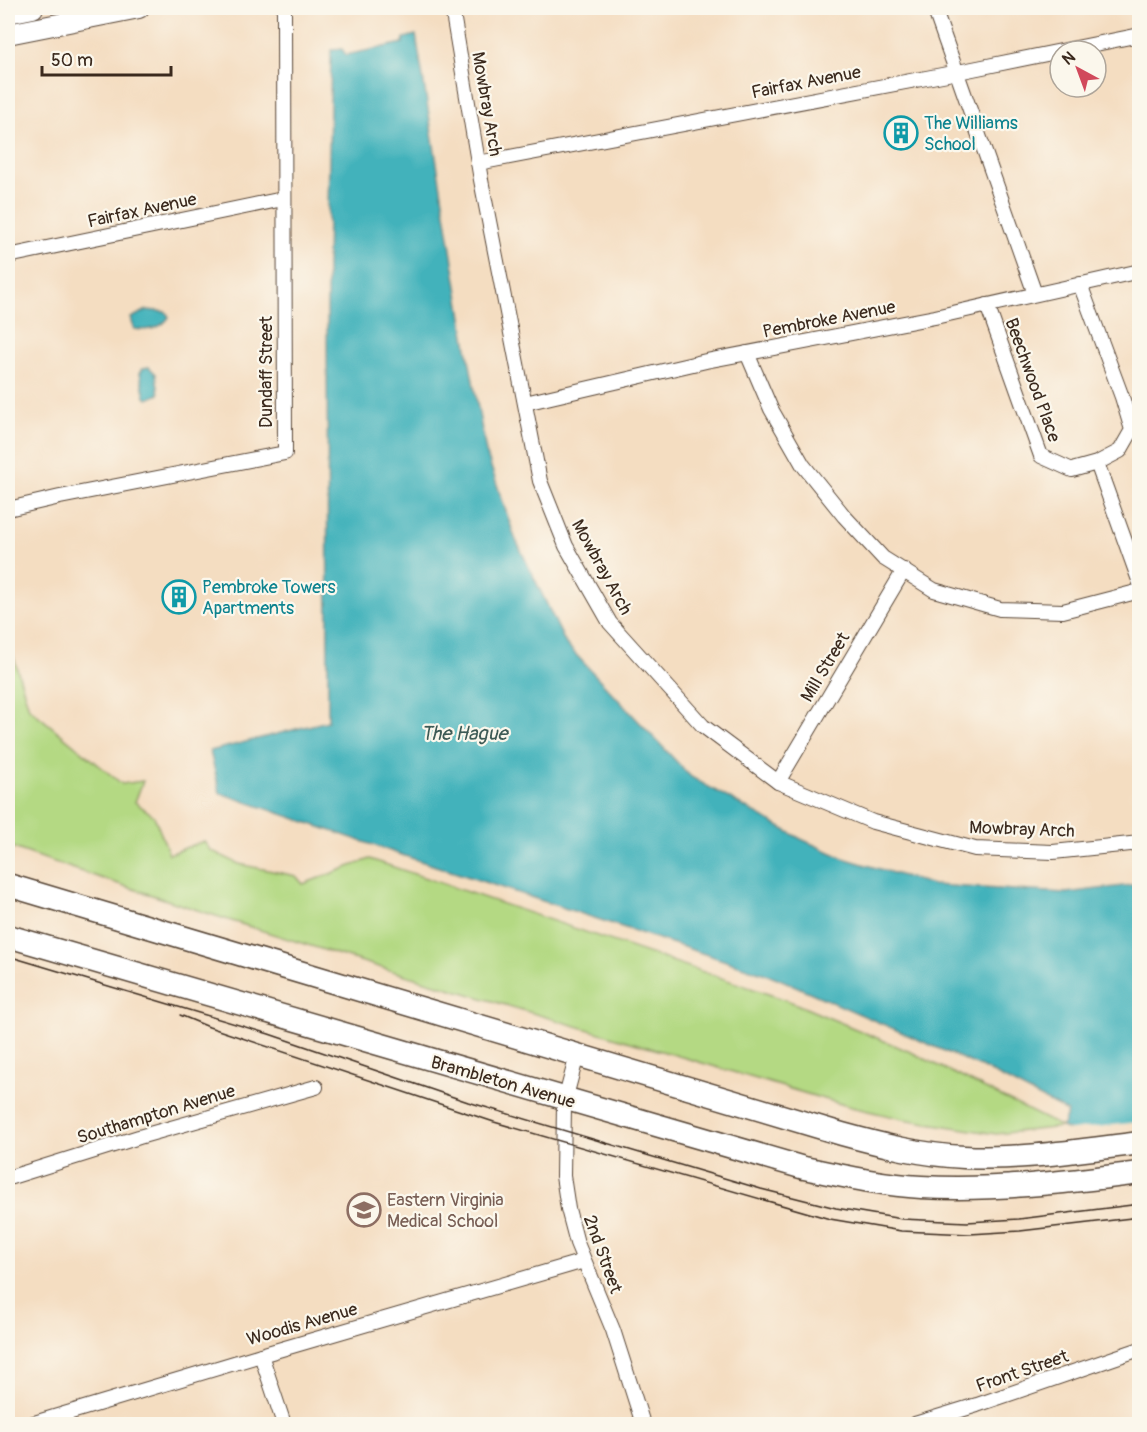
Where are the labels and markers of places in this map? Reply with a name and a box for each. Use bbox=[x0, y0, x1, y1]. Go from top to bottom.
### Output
place label: The Williams School bbox=[924, 112, 1018, 156]
building icon: The Williams School bbox=[883, 115, 919, 151]
place label: Pembroke Towers Apartments bbox=[202, 576, 336, 620]
building icon: Pembroke Towers Apartments bbox=[161, 579, 197, 615]
place label: Eastern Virginia Medical School bbox=[387, 1189, 504, 1233]
school or university icon: Eastern Virginia Medical School bbox=[346, 1192, 382, 1228]

